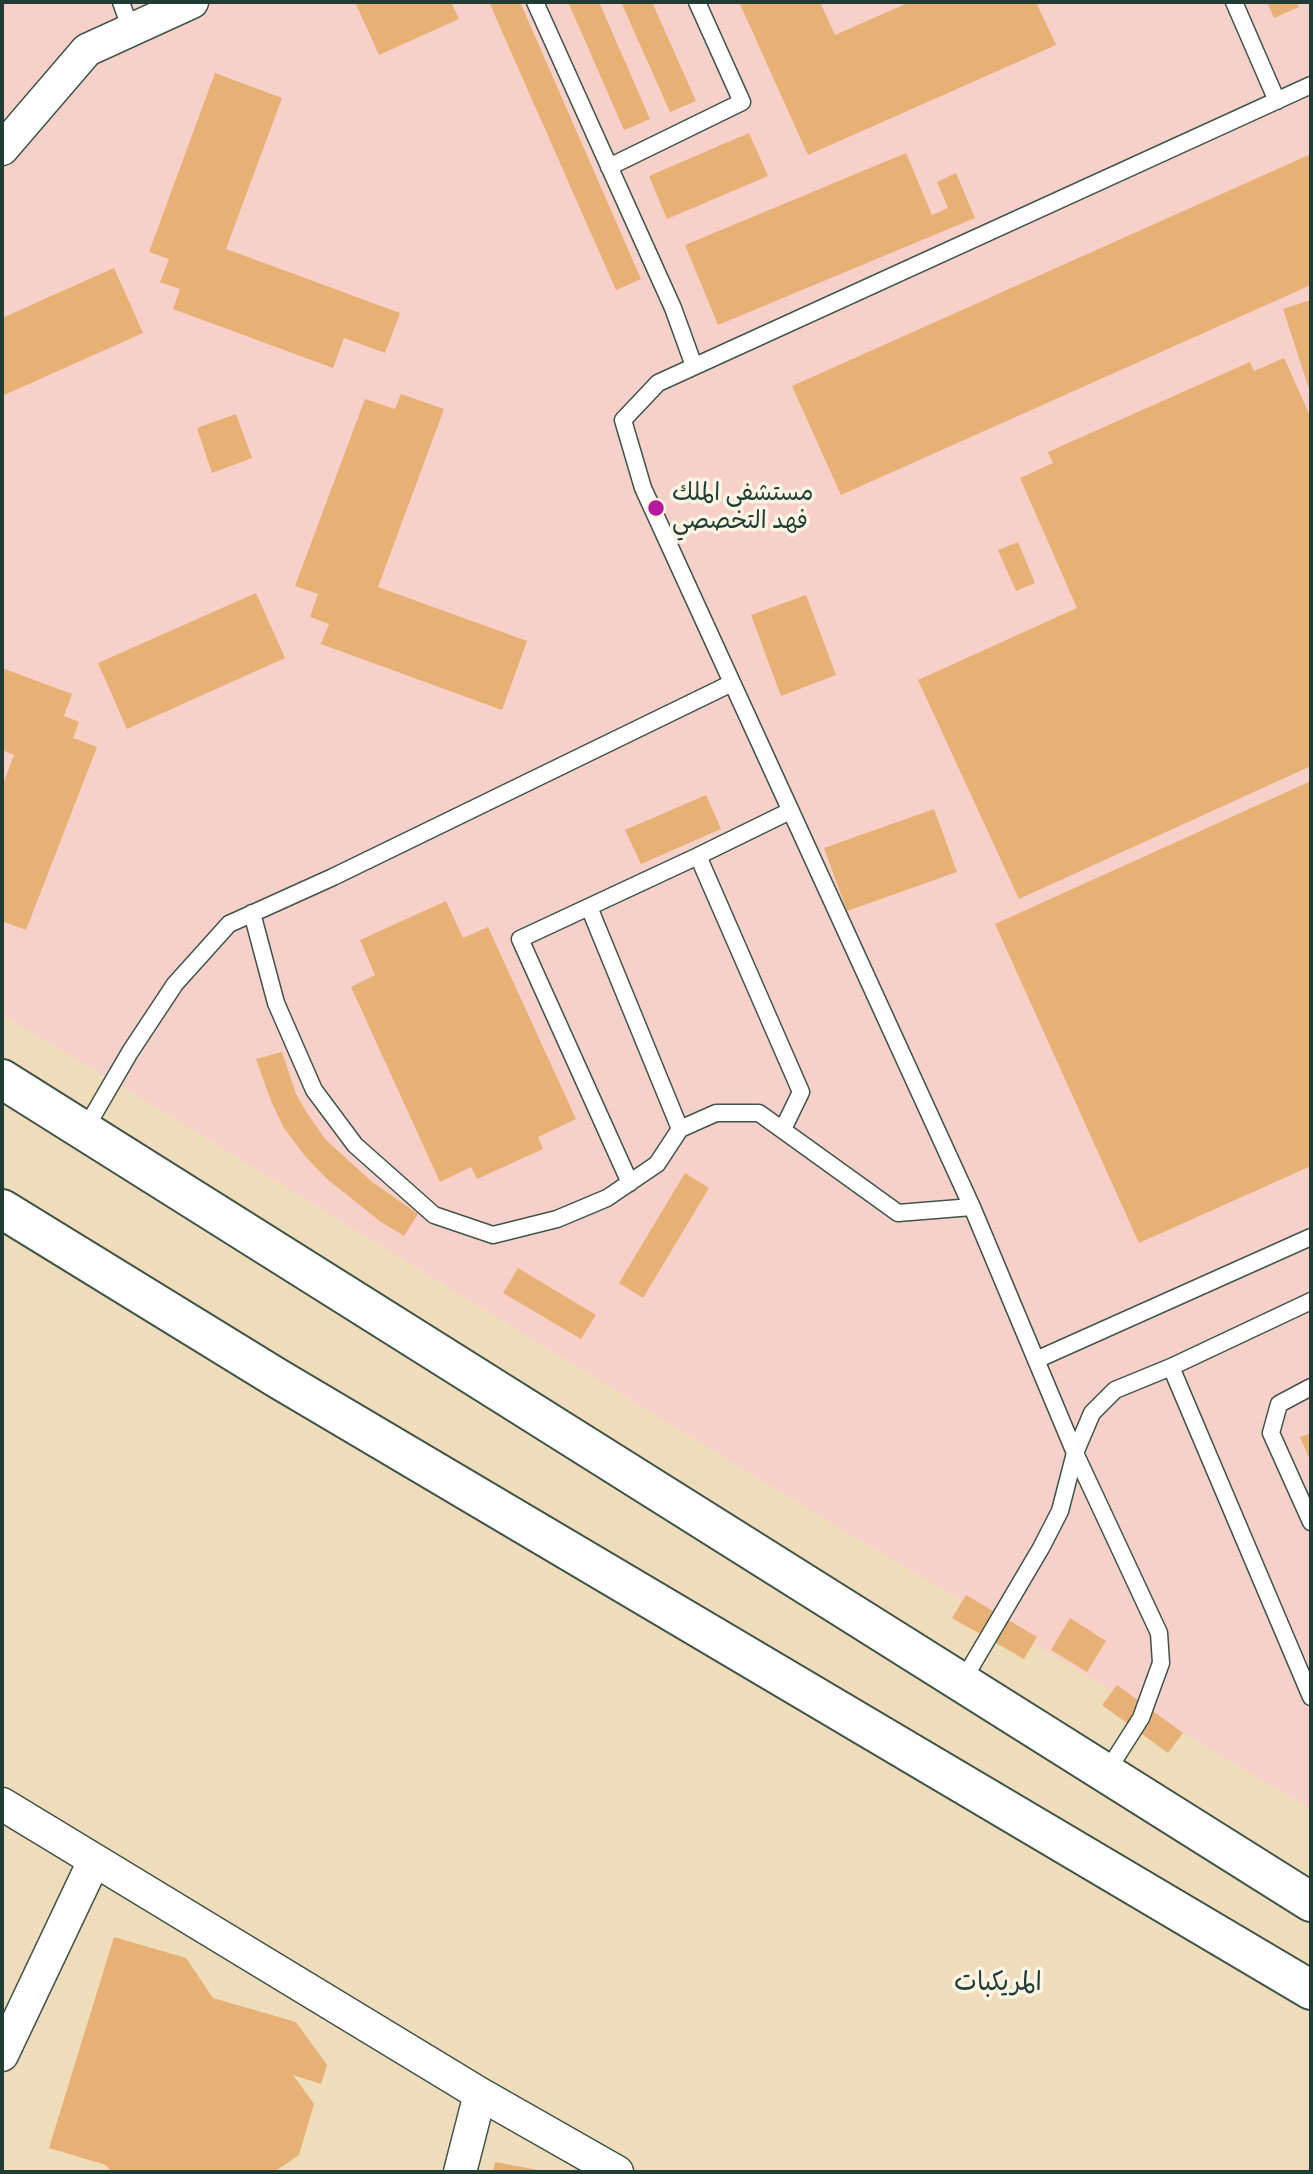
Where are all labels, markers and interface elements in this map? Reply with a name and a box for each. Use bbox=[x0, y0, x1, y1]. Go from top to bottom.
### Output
place label: مستشفى الملك فهد التخصصي bbox=[672, 480, 813, 536]
marker: مستشفى الملك فهد التخصصي bbox=[646, 498, 666, 518]
district label: المريكبات bbox=[954, 1967, 1042, 1999]

